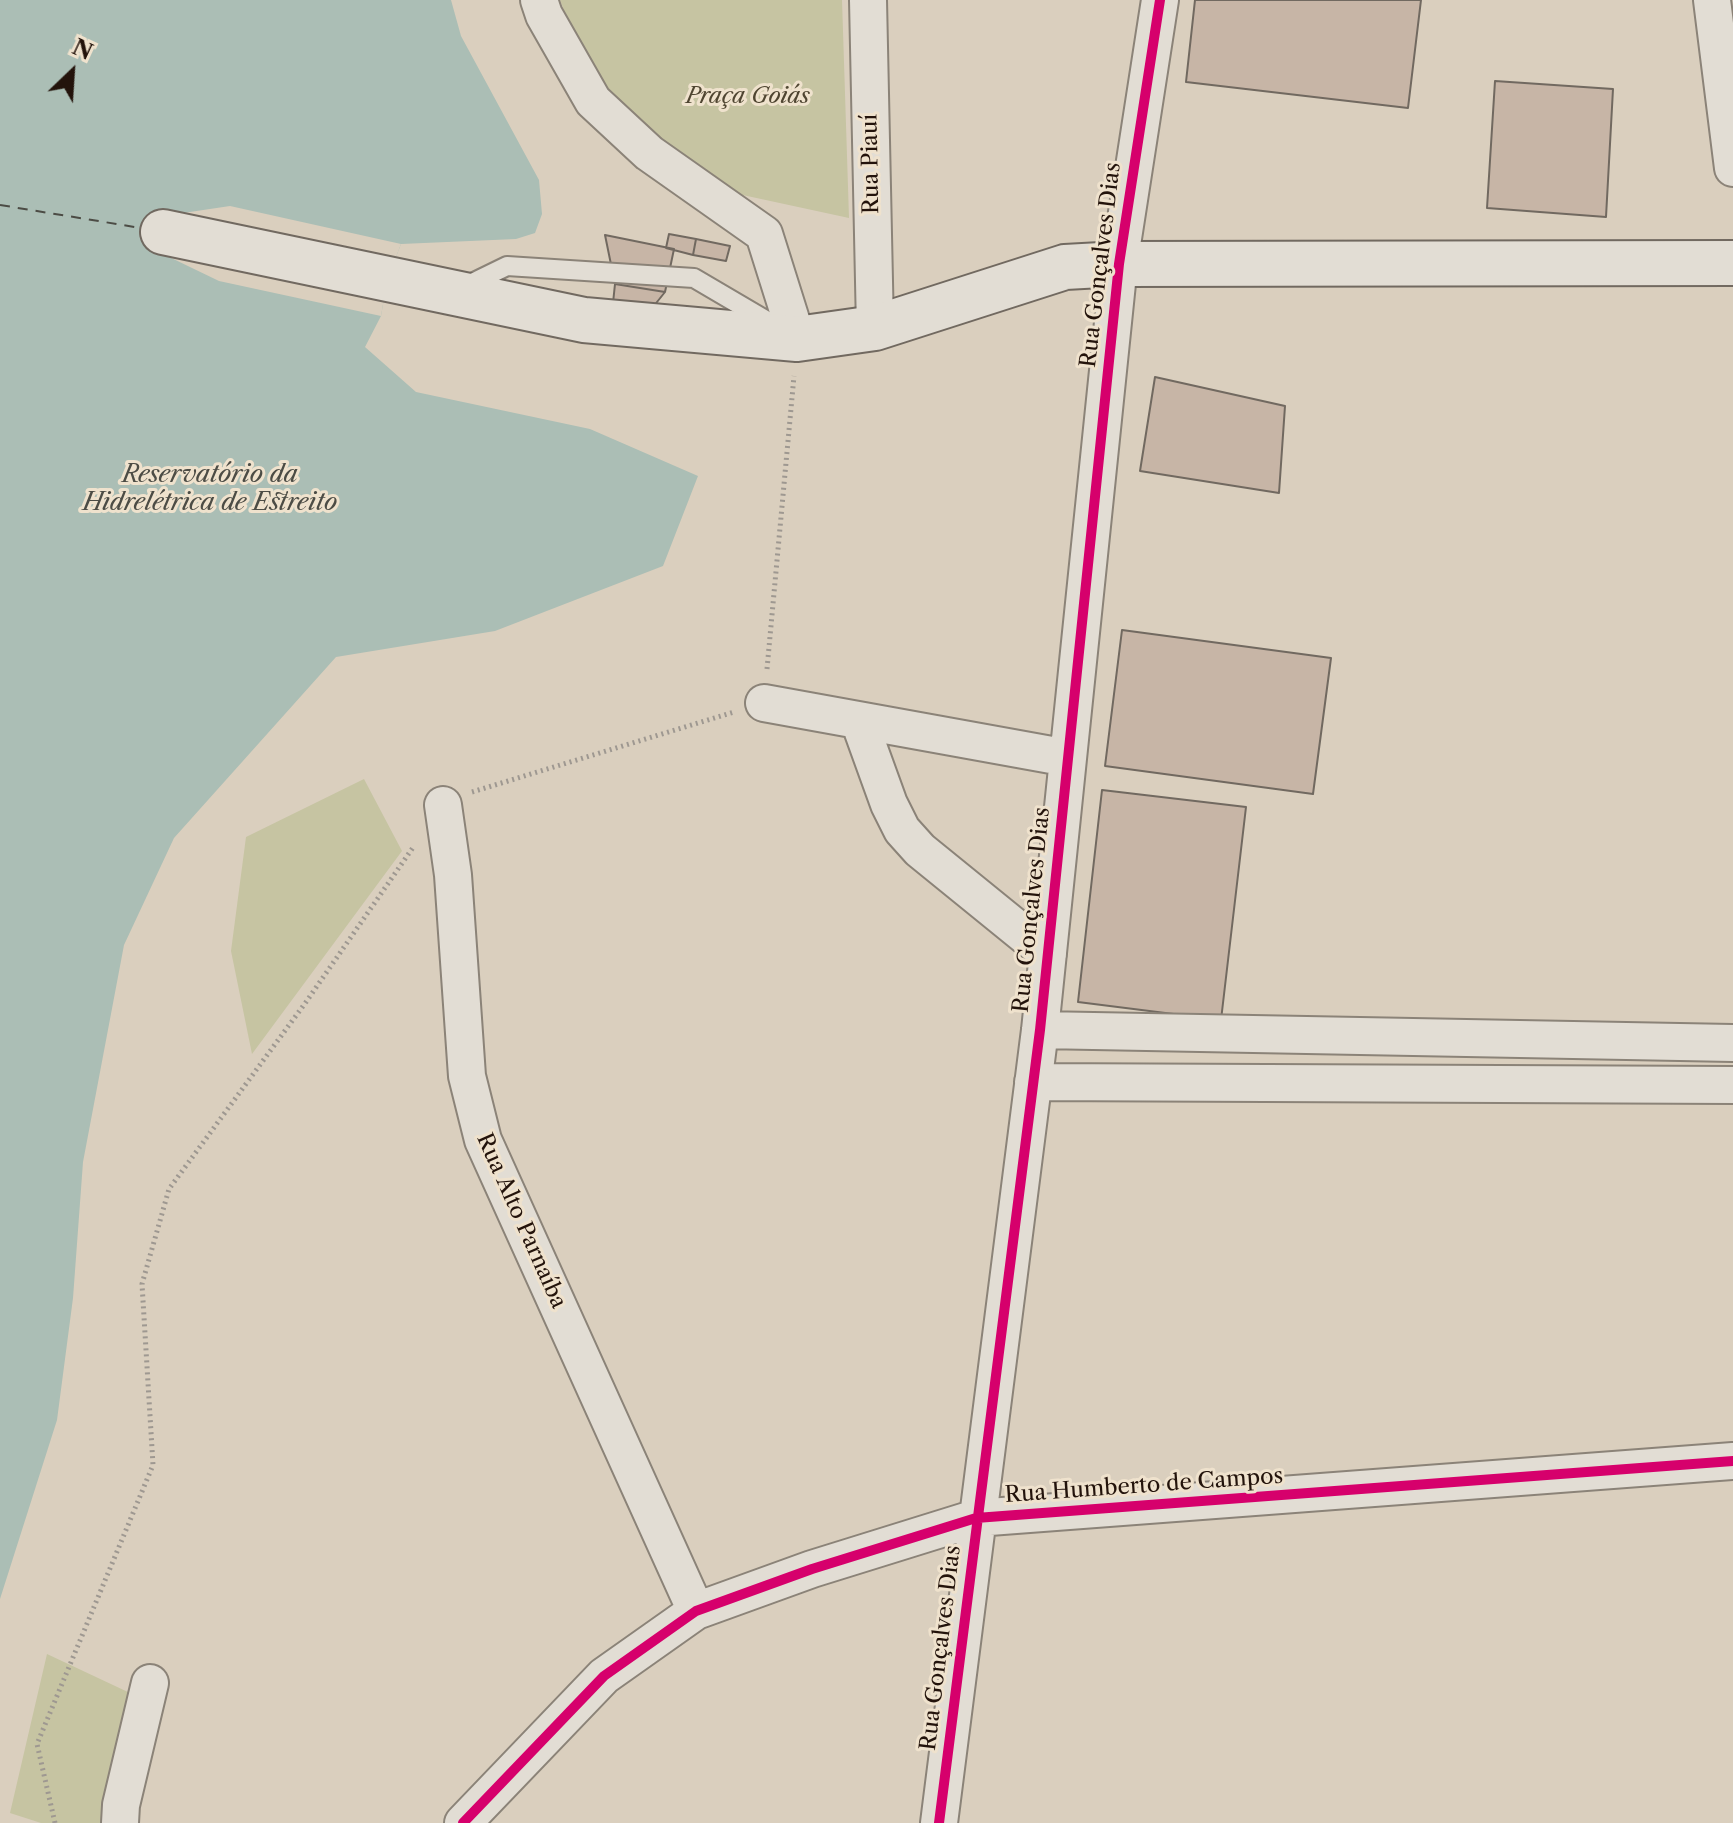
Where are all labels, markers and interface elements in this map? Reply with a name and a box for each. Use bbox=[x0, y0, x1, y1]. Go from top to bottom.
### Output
north arrow bbox=[32, 32, 112, 112]
text: N bbox=[68, 34, 97, 66]
park label: Praça Goiás bbox=[686, 84, 810, 110]
street label: Rua Piauí bbox=[857, 114, 885, 214]
street label: Rua Gonçalves Dias bbox=[1075, 161, 1127, 369]
water label: Reservatório da Hidrelétrica de Estreito bbox=[83, 461, 337, 517]
street label: Rua Gonçalves Dias bbox=[1008, 806, 1056, 1014]
street label: Rua Alto Parnaíba bbox=[470, 1129, 572, 1313]
street label: Rua Humberto de Campos bbox=[1004, 1463, 1284, 1509]
street label: Rua Gonçalves Dias bbox=[915, 1544, 967, 1752]

